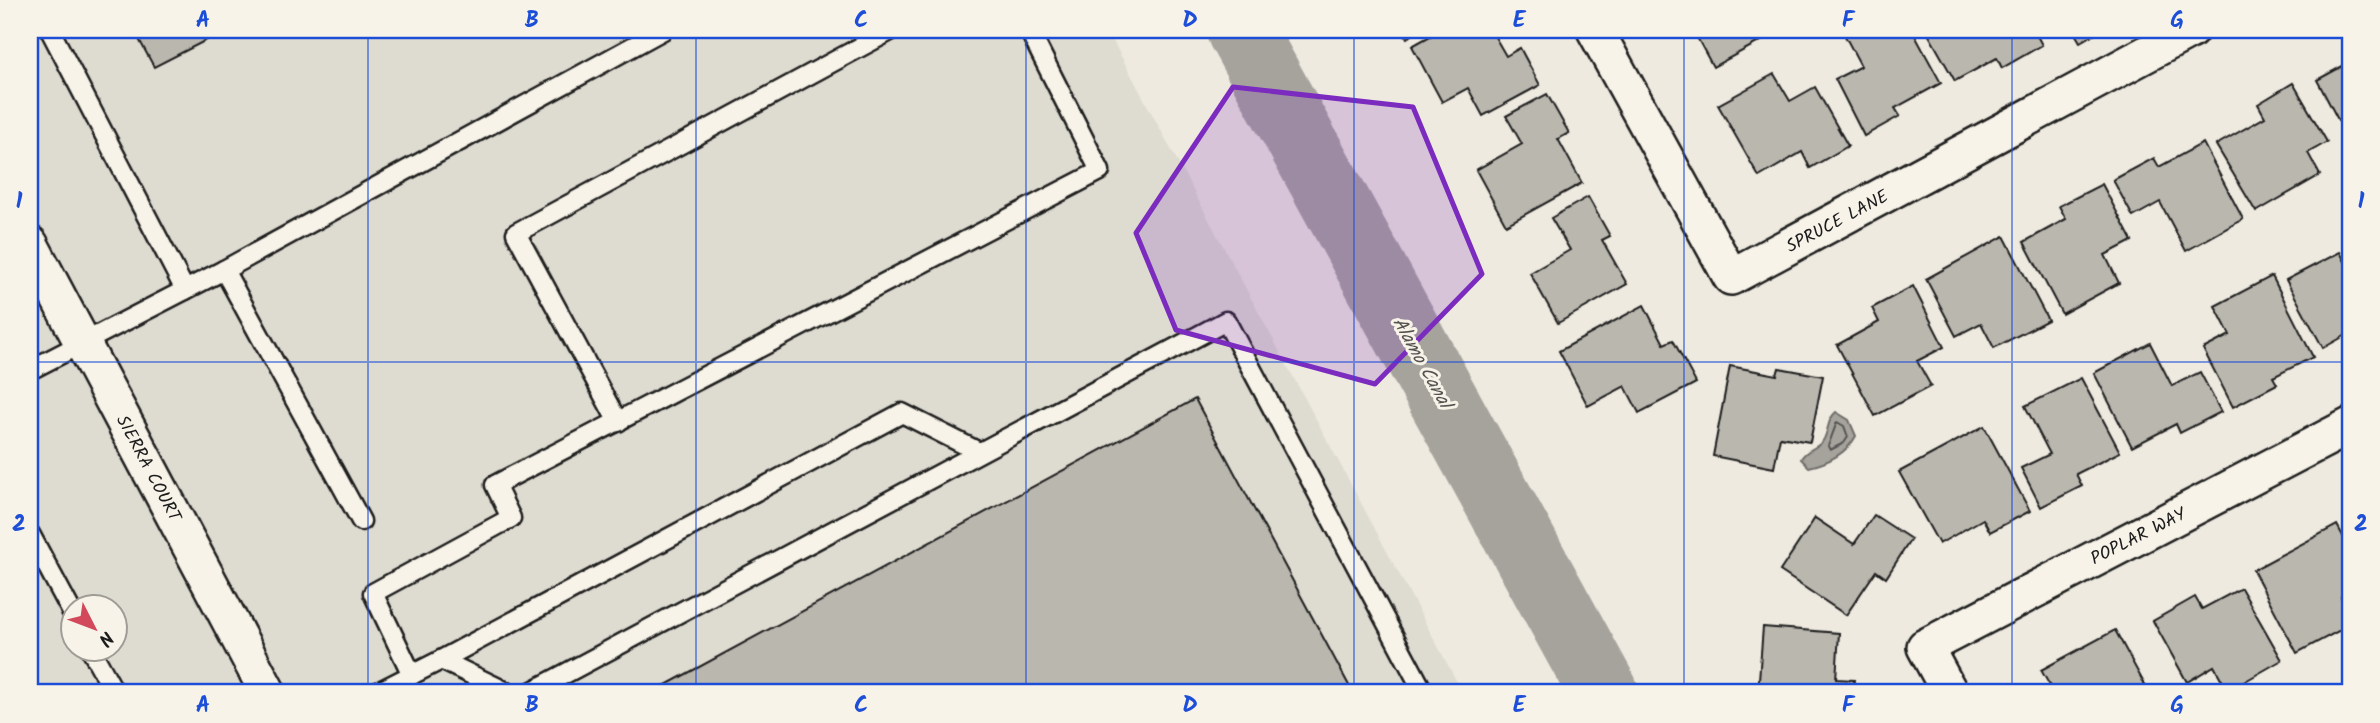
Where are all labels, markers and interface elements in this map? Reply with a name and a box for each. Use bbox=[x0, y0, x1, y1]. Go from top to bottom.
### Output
text: A bbox=[196, 3, 210, 39]
text: B bbox=[525, 3, 539, 39]
text: C bbox=[854, 3, 868, 39]
text: D bbox=[1182, 3, 1198, 39]
text: E bbox=[1513, 3, 1527, 39]
text: F bbox=[1842, 3, 1856, 39]
text: G bbox=[2170, 3, 2184, 39]
street label: SPRUCE LANE bbox=[1781, 183, 1895, 262]
text: 1 bbox=[16, 184, 23, 220]
text: 1 bbox=[2358, 184, 2365, 220]
water label: Alamo Canal bbox=[1384, 312, 1460, 417]
street label: SIERRA COURT bbox=[107, 410, 189, 529]
street label: POPLAR WAY bbox=[2086, 500, 2192, 574]
text: 2 bbox=[12, 507, 26, 543]
text: 2 bbox=[2354, 507, 2368, 543]
north arrow bbox=[60, 594, 130, 664]
text: N bbox=[90, 624, 120, 653]
text: A bbox=[196, 688, 210, 723]
text: B bbox=[525, 688, 539, 723]
text: C bbox=[854, 688, 868, 723]
text: D bbox=[1182, 688, 1198, 723]
text: E bbox=[1513, 688, 1527, 723]
text: F bbox=[1842, 688, 1856, 723]
text: G bbox=[2170, 688, 2184, 723]

